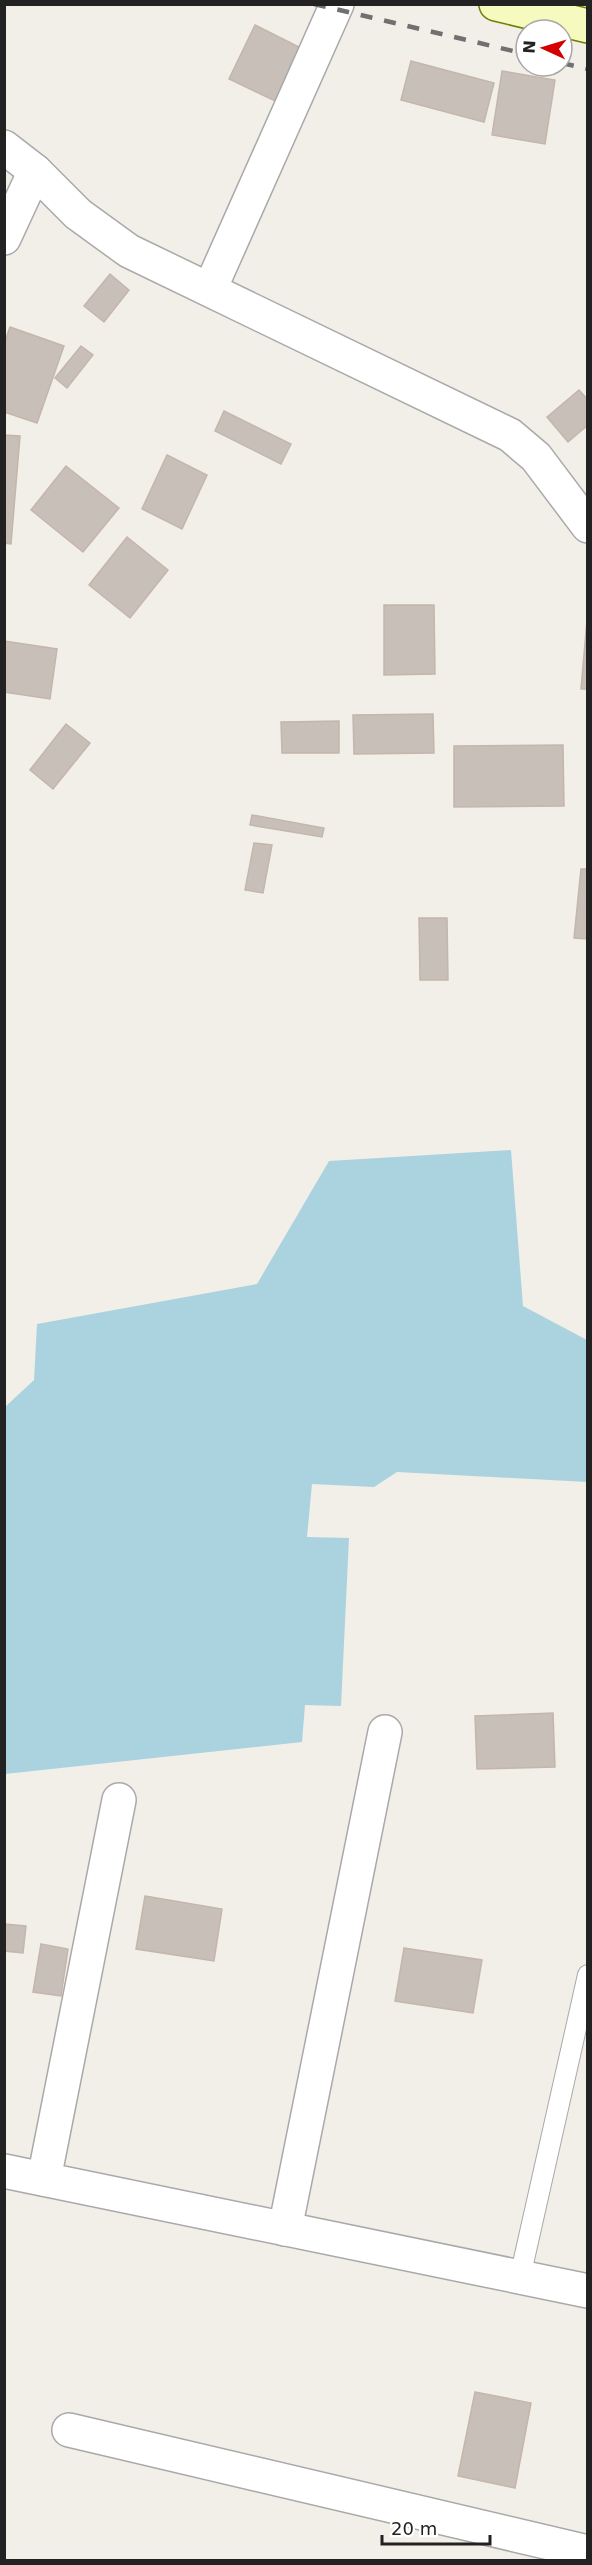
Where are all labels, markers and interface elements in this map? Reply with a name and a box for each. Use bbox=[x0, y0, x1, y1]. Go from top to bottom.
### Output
north arrow bbox=[514, 18, 574, 78]
text: N bbox=[520, 40, 539, 54]
scale bar bbox=[382, 2508, 490, 2546]
text: 20 m bbox=[391, 2518, 437, 2539]

